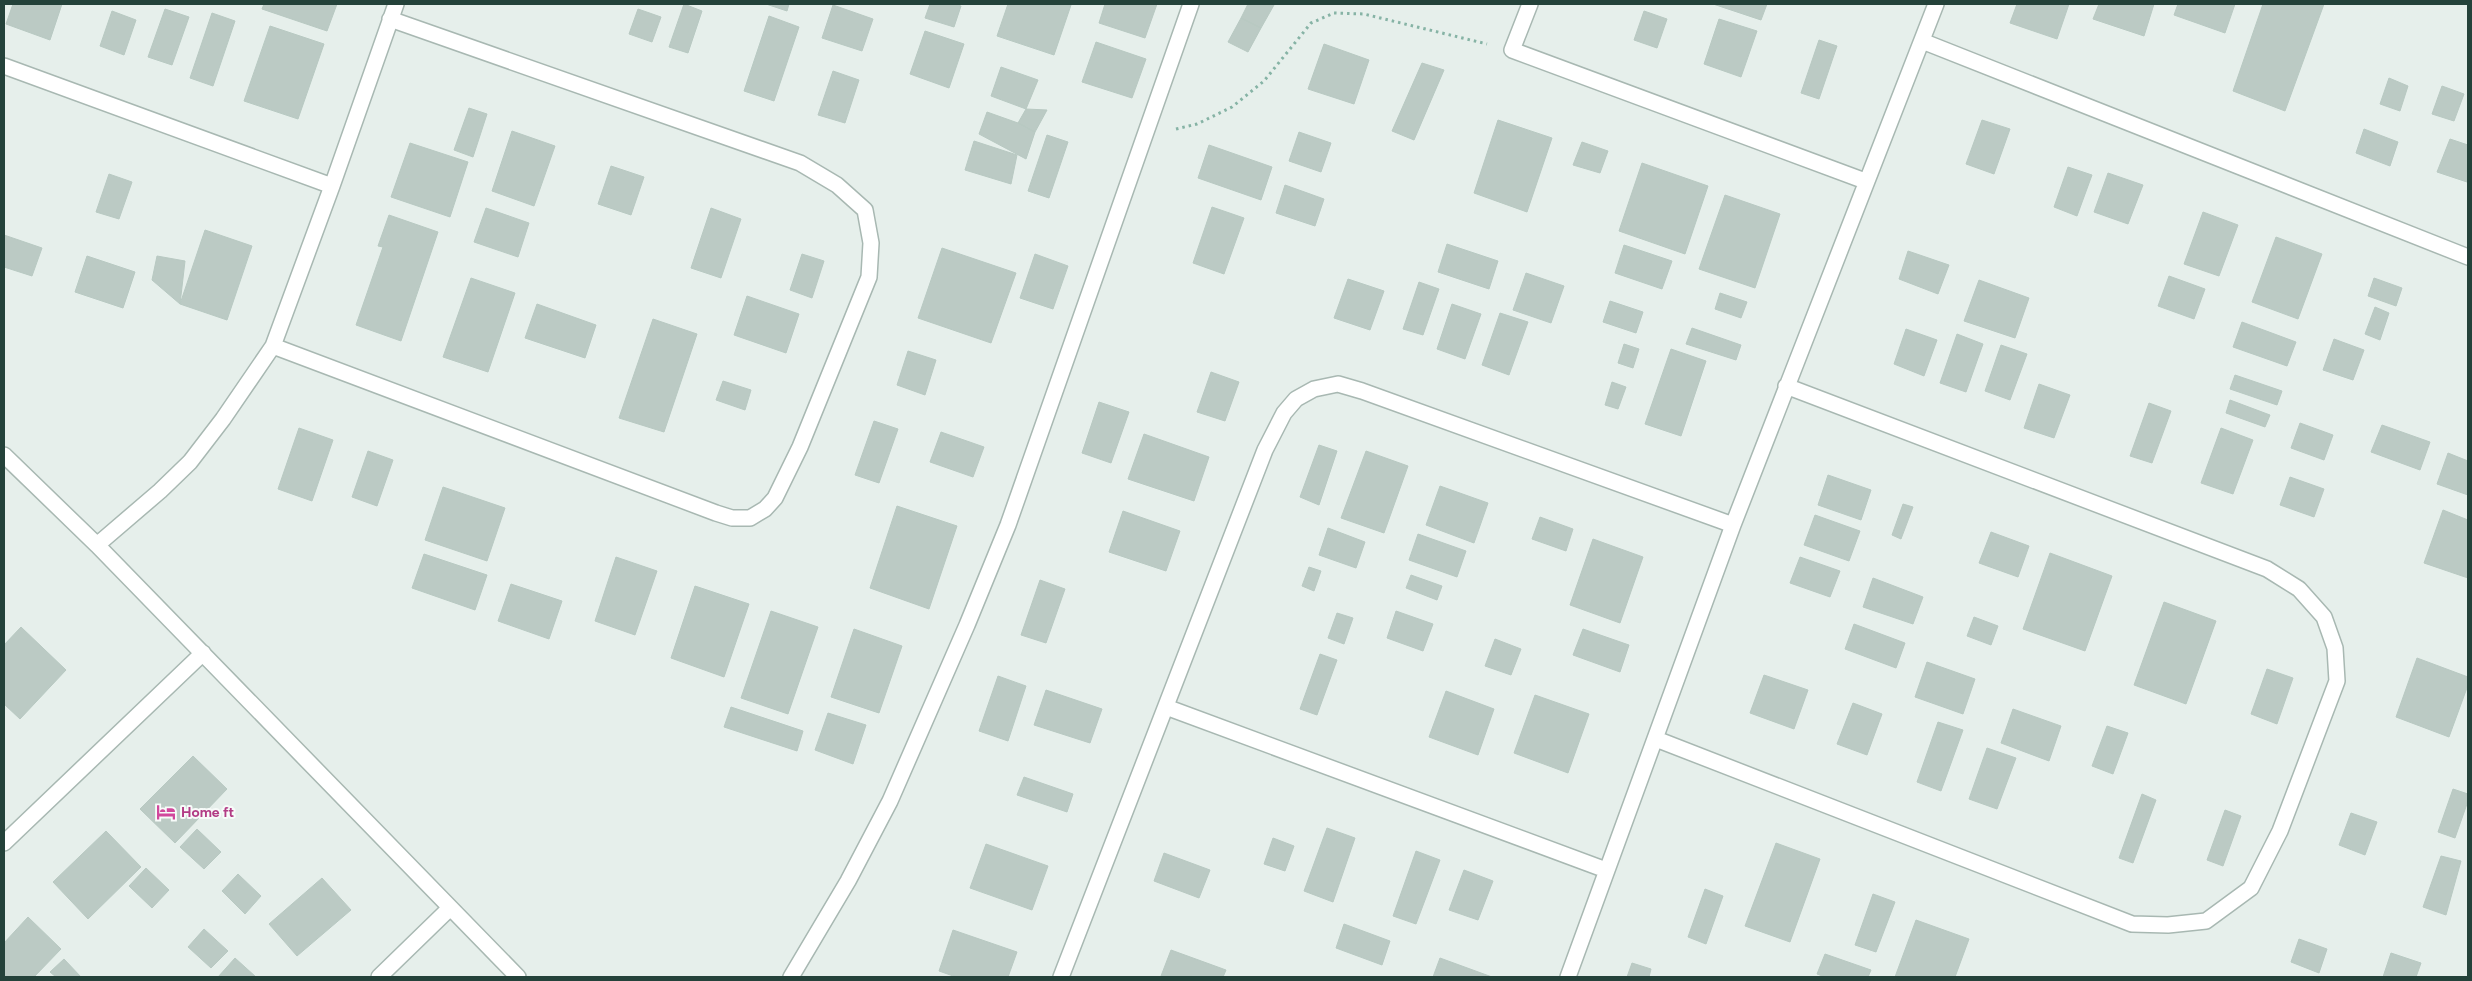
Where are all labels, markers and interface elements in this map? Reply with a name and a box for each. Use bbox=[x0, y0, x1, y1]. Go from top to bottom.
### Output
hotel icon: Home ft bbox=[155, 801, 177, 823]
place label: Home ft bbox=[181, 804, 234, 821]

